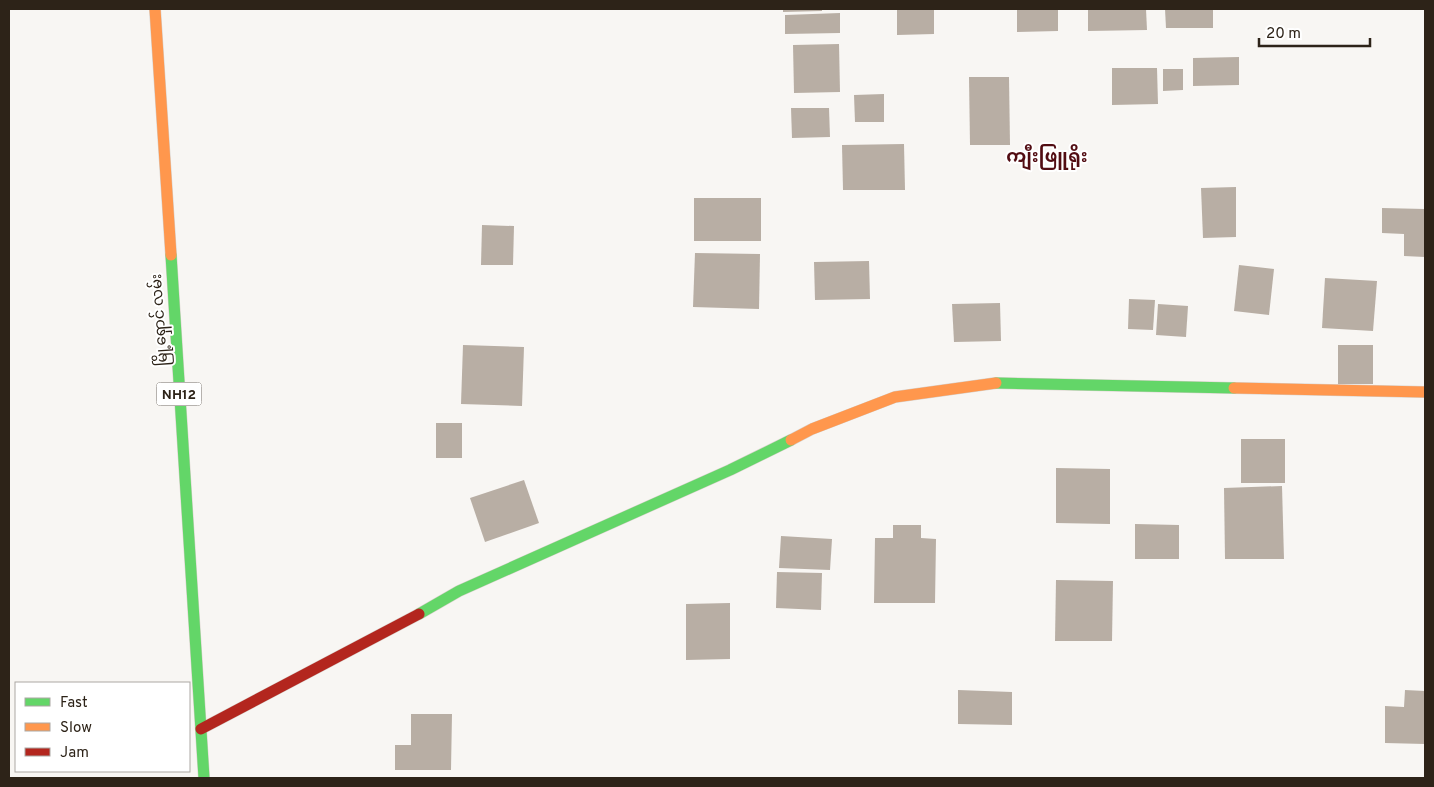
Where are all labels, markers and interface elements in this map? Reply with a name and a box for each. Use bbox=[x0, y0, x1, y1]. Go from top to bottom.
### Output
scale bar bbox=[1259, 15, 1370, 47]
text: 20 m bbox=[1266, 25, 1301, 44]
district label: ကျီးဖြူရိုး bbox=[1006, 144, 1088, 171]
street label: မြို့ရှောင် လမ်း bbox=[146, 273, 174, 367]
road number: NH12 bbox=[156, 382, 202, 406]
legend bbox=[15, 682, 190, 772]
text: Fast bbox=[60, 694, 88, 713]
text: Slow bbox=[60, 719, 92, 738]
text: Jam bbox=[60, 744, 89, 763]

